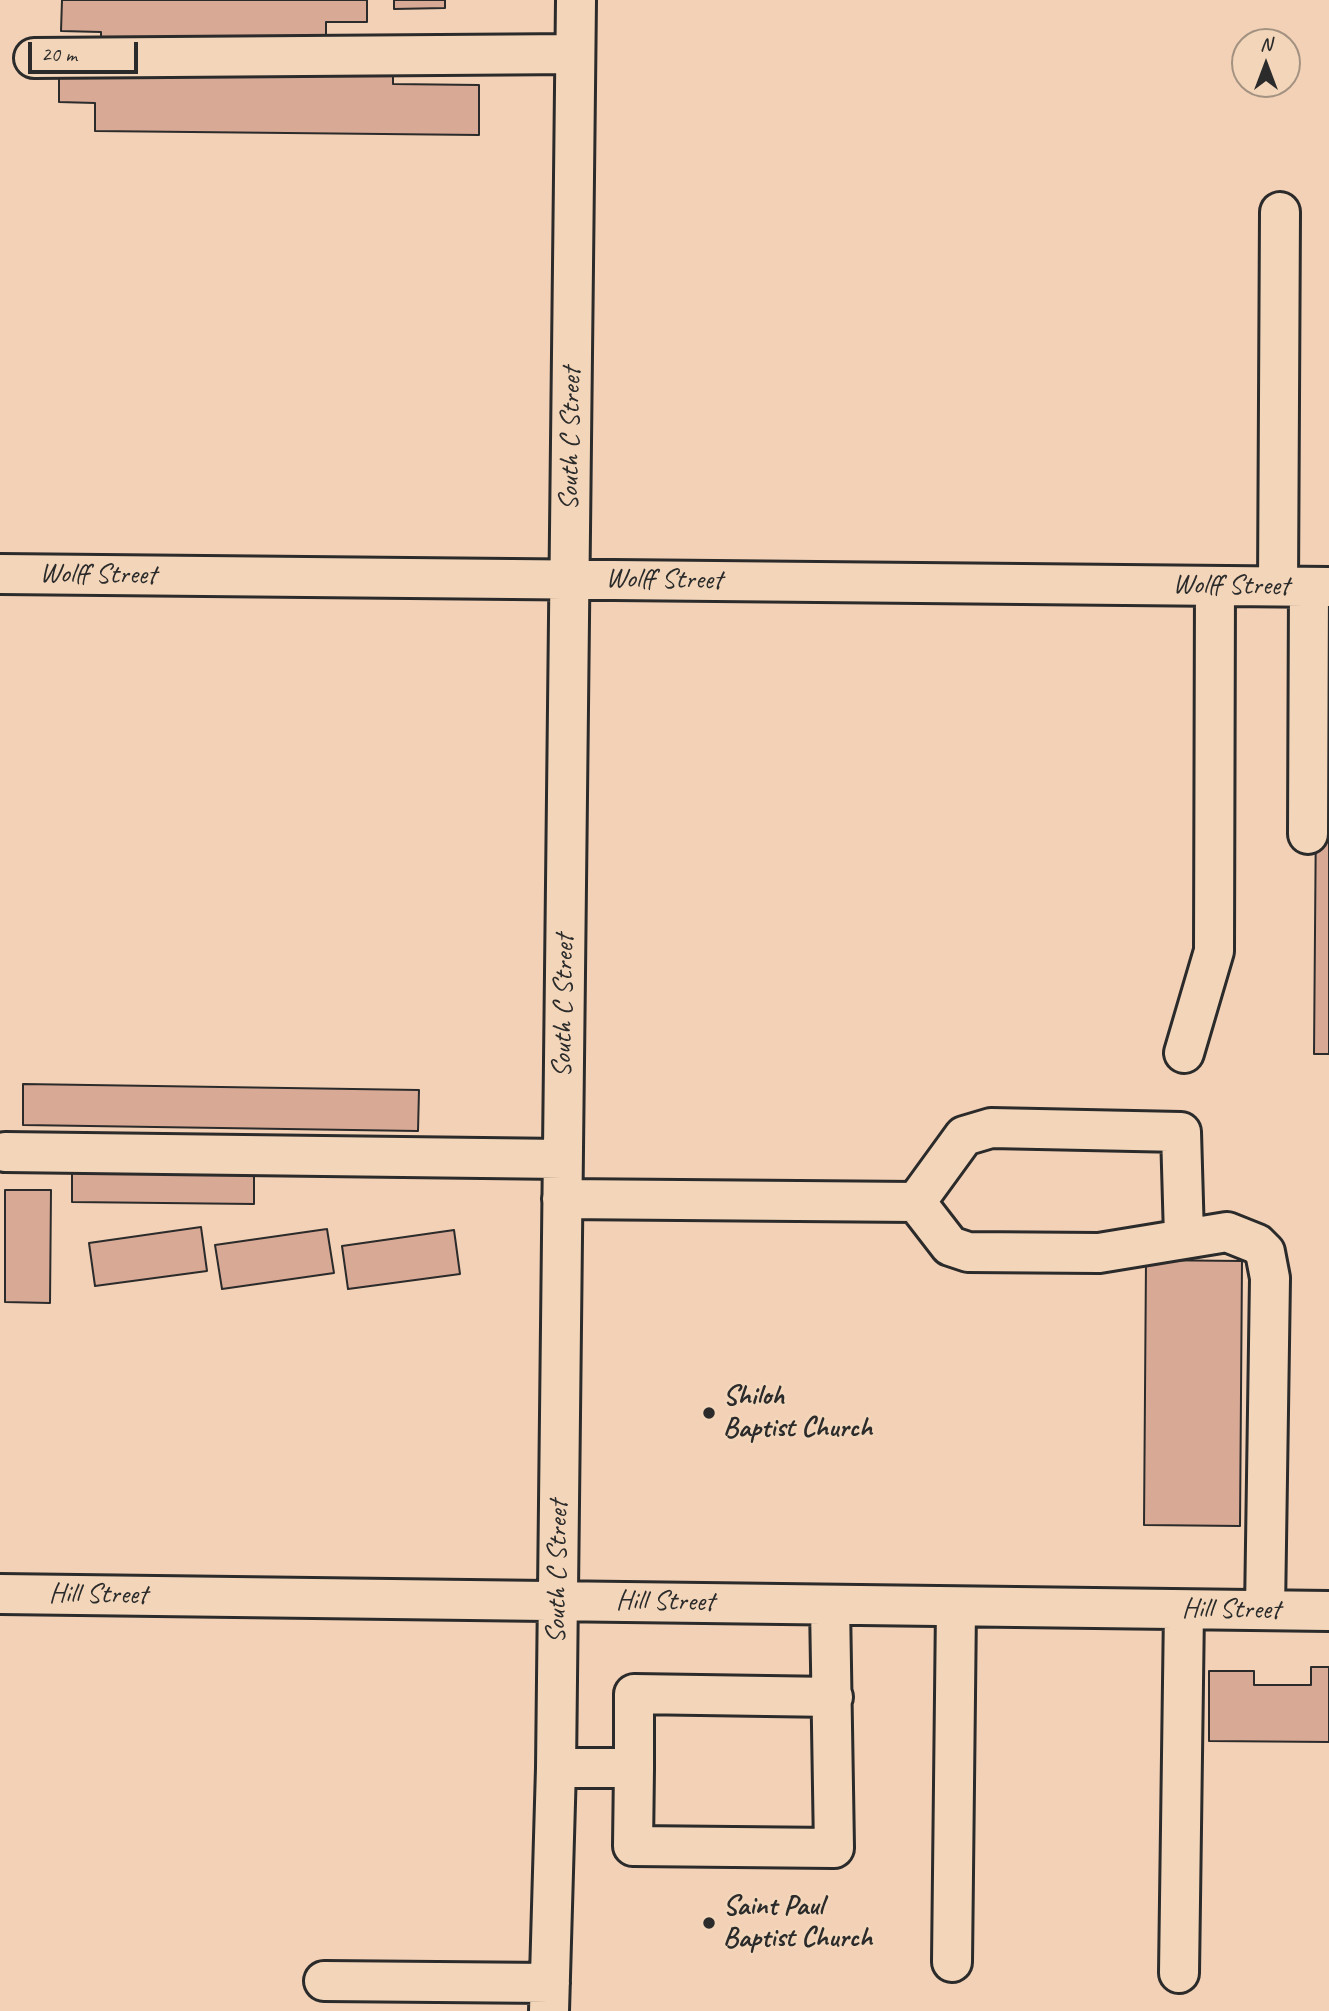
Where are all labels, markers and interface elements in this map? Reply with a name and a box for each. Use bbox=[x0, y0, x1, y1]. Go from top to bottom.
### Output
scale bar bbox=[32, 28, 142, 72]
north arrow bbox=[1231, 28, 1301, 98]
text: N bbox=[1260, 32, 1272, 56]
text: 20 m bbox=[41, 41, 77, 67]
street label: South C Street bbox=[553, 367, 589, 511]
street label: Wolff Street bbox=[39, 557, 157, 593]
street label: Wolff Street bbox=[605, 562, 723, 598]
street label: Wolff Street bbox=[1172, 568, 1290, 604]
street label: South C Street bbox=[546, 934, 582, 1078]
place label: Shiloh Baptist Church bbox=[723, 1380, 872, 1446]
marker: Shiloh Baptist Church bbox=[701, 1405, 717, 1421]
street label: South C Street bbox=[540, 1500, 576, 1644]
street label: Hill Street bbox=[48, 1577, 148, 1613]
street label: Hill Street bbox=[615, 1584, 715, 1620]
street label: Hill Street bbox=[1181, 1592, 1281, 1628]
place label: Saint Paul Baptist Church bbox=[723, 1890, 872, 1956]
marker: Saint Paul Baptist Church bbox=[701, 1915, 717, 1931]

